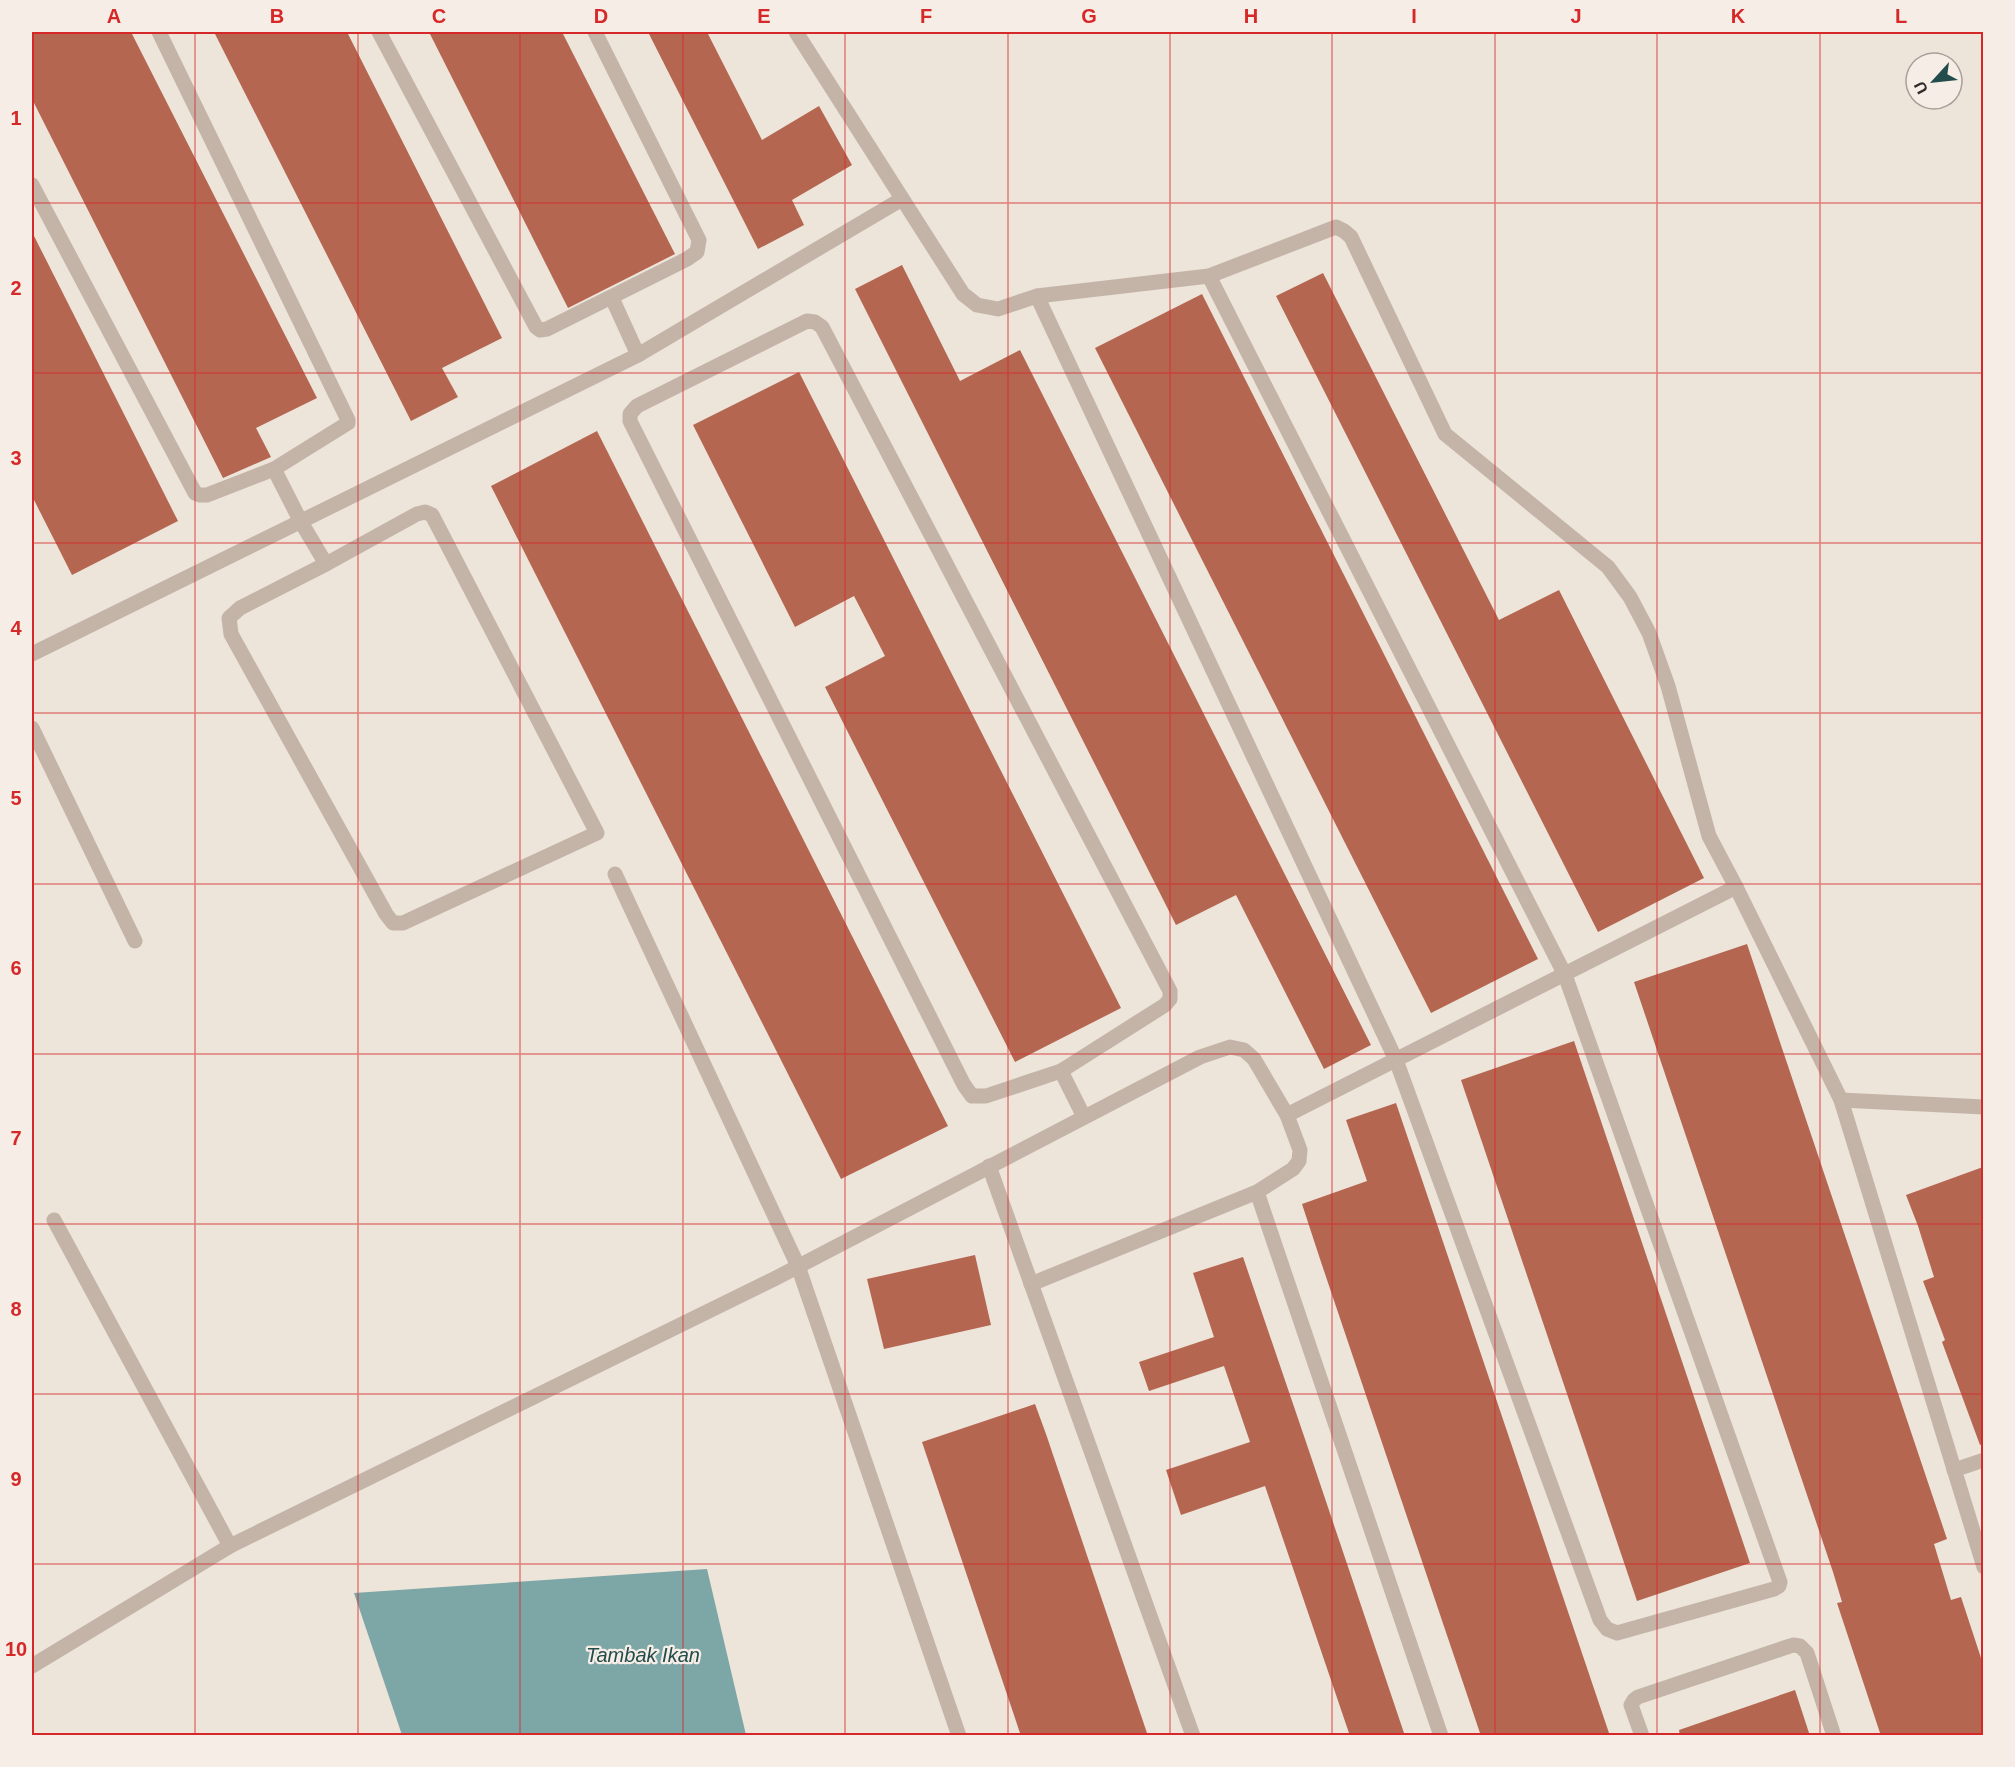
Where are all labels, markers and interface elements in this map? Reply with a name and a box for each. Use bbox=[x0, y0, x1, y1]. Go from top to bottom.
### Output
text: A bbox=[107, 5, 121, 27]
text: B bbox=[270, 5, 284, 27]
text: C bbox=[432, 5, 446, 27]
text: D bbox=[594, 5, 608, 27]
text: E bbox=[757, 5, 771, 27]
text: F bbox=[920, 5, 932, 27]
text: G bbox=[1081, 5, 1097, 27]
text: H bbox=[1244, 5, 1258, 27]
text: I bbox=[1411, 5, 1417, 27]
text: J bbox=[1570, 5, 1582, 27]
text: K bbox=[1731, 5, 1746, 27]
text: L bbox=[1895, 5, 1907, 27]
north arrow bbox=[1904, 51, 1964, 111]
text: U bbox=[1911, 79, 1931, 97]
text: 1 bbox=[10, 107, 22, 129]
text: 2 bbox=[10, 277, 22, 299]
text: 3 bbox=[10, 447, 22, 469]
text: 4 bbox=[10, 617, 22, 639]
text: 5 bbox=[10, 787, 22, 809]
text: 6 bbox=[10, 957, 22, 979]
text: 7 bbox=[10, 1127, 22, 1149]
text: 8 bbox=[10, 1298, 22, 1320]
text: 9 bbox=[10, 1468, 22, 1490]
text: 10 bbox=[5, 1638, 27, 1660]
water label: Tambak Ikan bbox=[586, 1644, 700, 1666]

